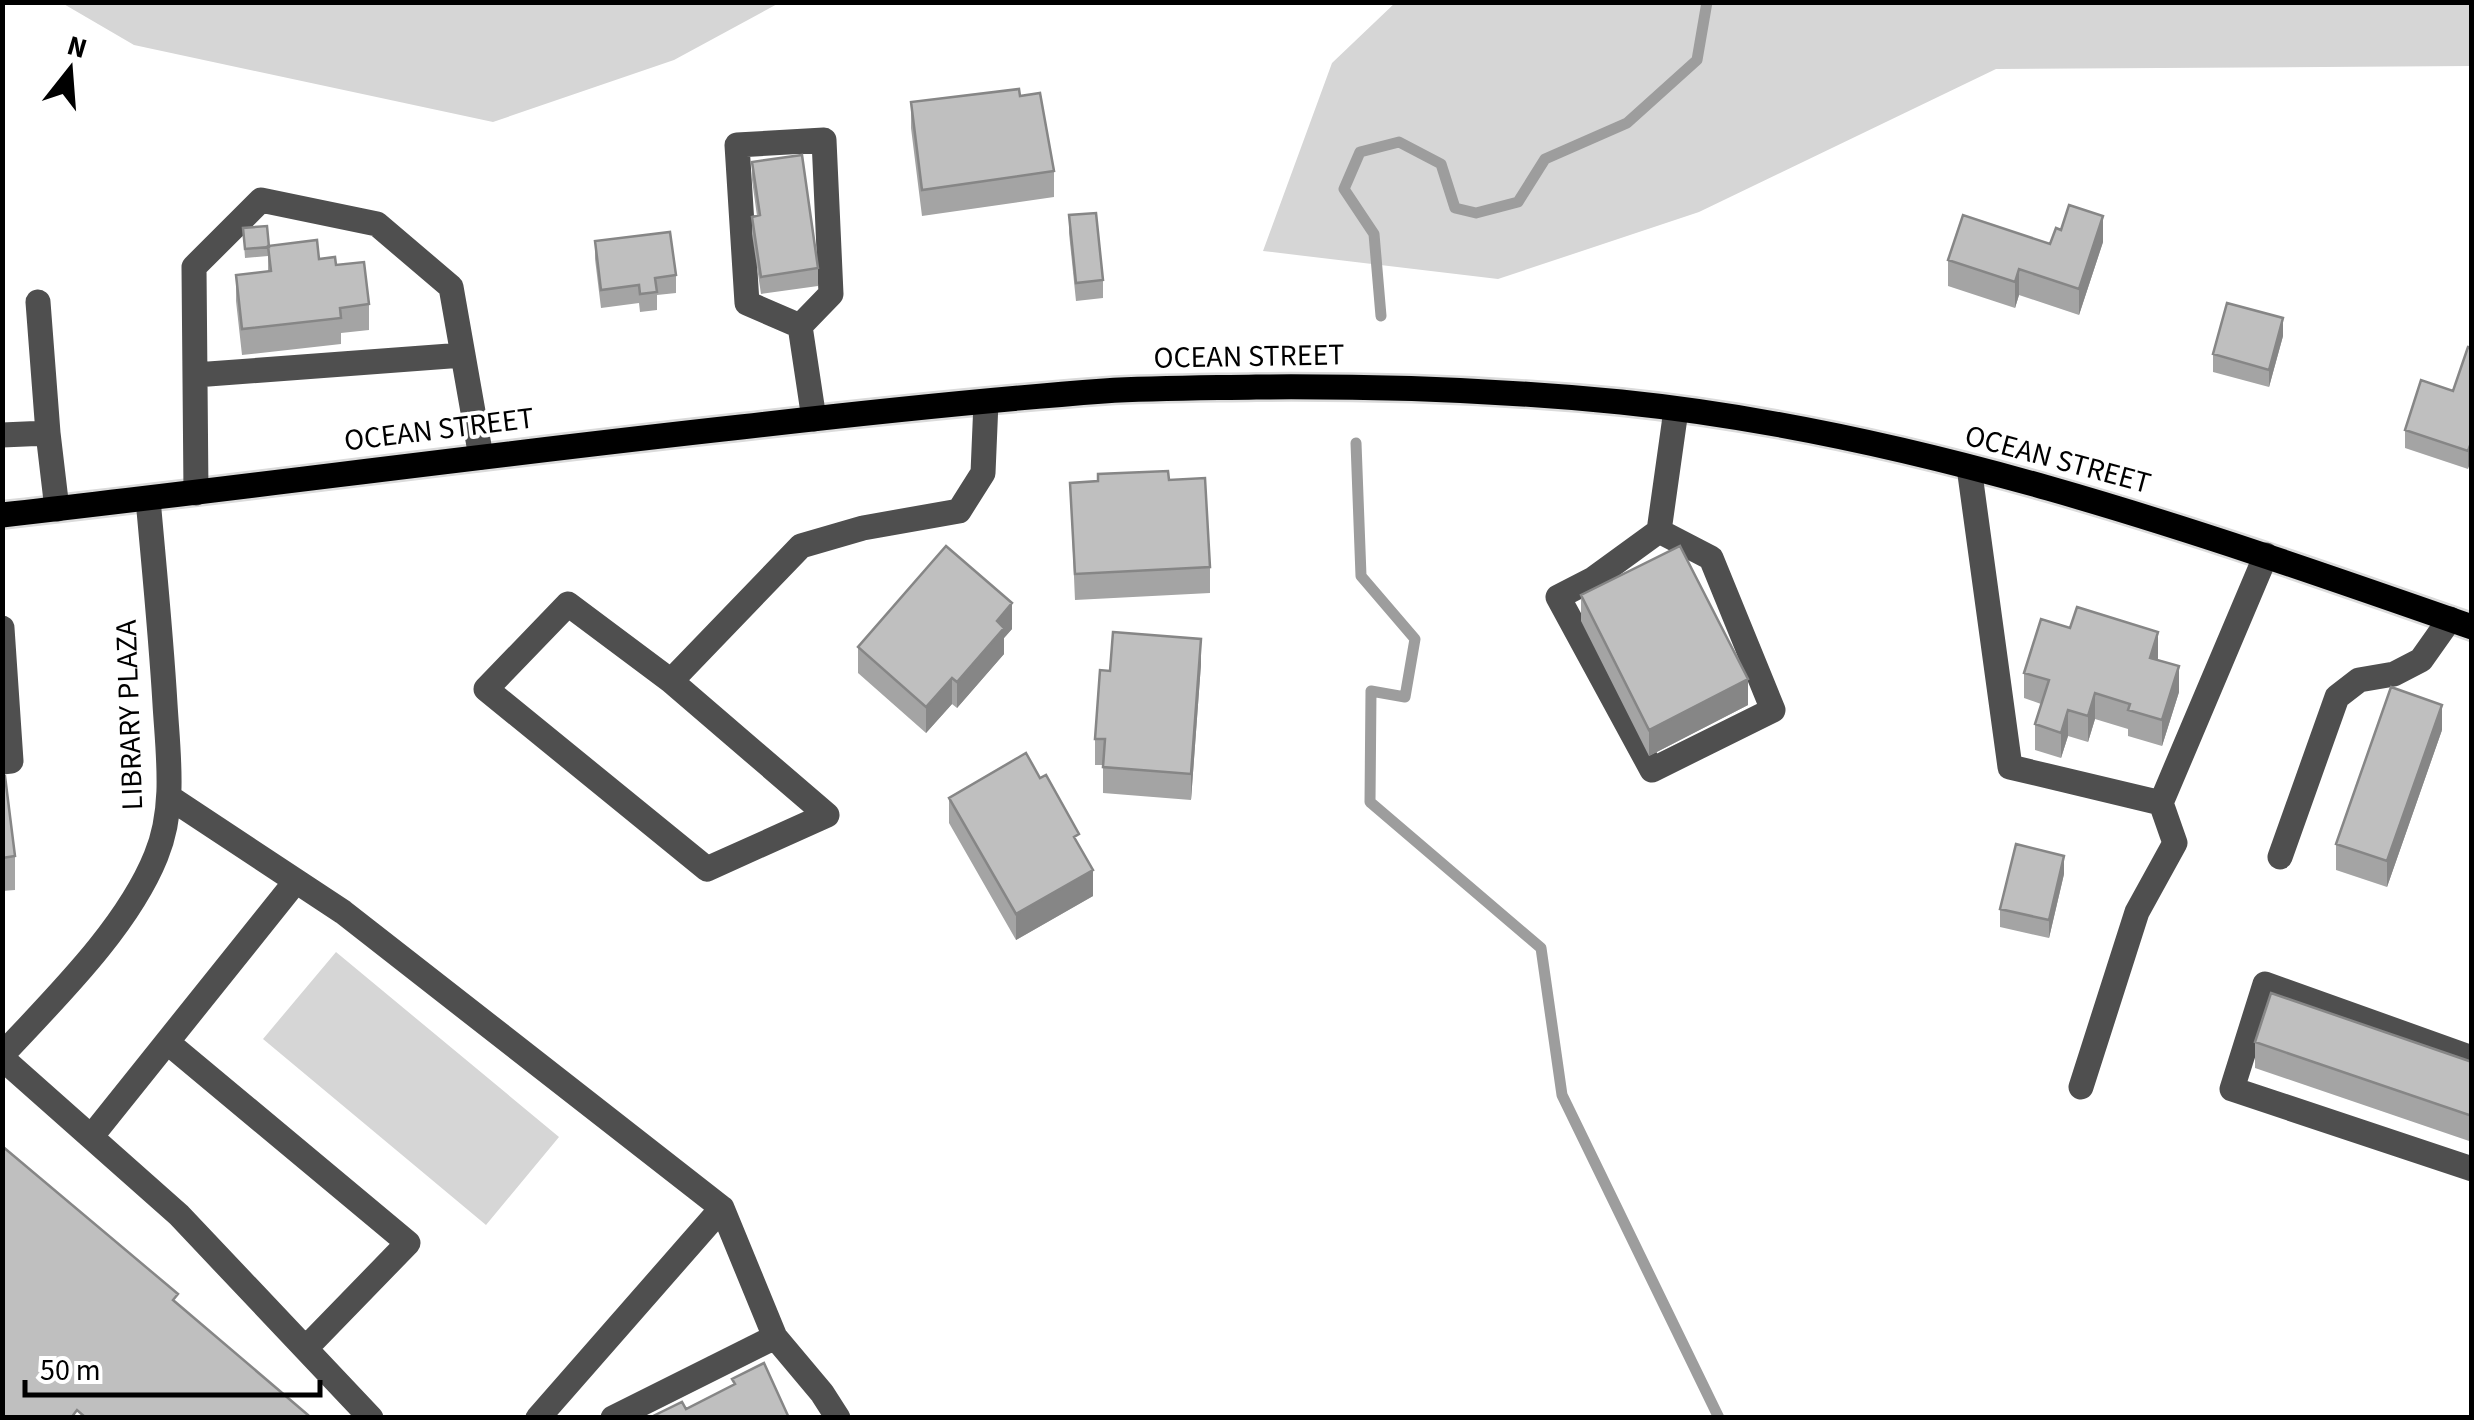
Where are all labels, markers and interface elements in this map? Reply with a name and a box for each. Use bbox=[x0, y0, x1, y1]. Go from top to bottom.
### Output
north arrow bbox=[20, 20, 120, 120]
text: N bbox=[62, 25, 92, 69]
street label: OCEAN STREET bbox=[1153, 333, 1345, 380]
street label: OCEAN STREET bbox=[342, 397, 536, 462]
street label: OCEAN STREET bbox=[1960, 414, 2156, 505]
street label: LIBRARY PLAZA bbox=[105, 618, 154, 811]
scale bar bbox=[25, 1335, 320, 1397]
text: 50 m bbox=[40, 1349, 101, 1392]

